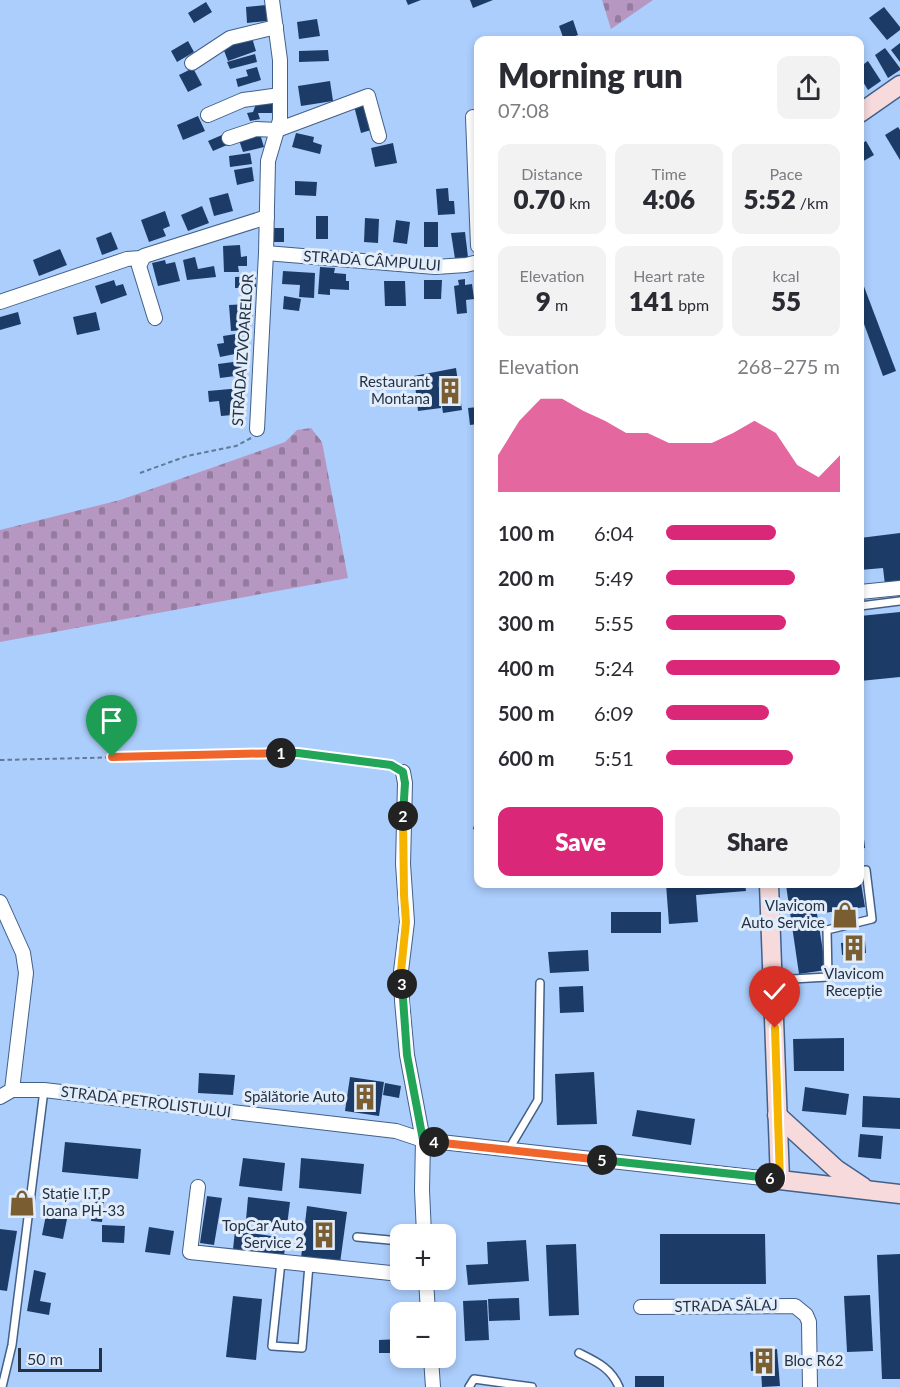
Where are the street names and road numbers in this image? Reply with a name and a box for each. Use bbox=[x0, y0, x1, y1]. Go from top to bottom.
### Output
street label: STRADA CÂMPULUI bbox=[303, 246, 441, 274]
street label: STRADA IZVOARELOR bbox=[228, 272, 256, 427]
street label: STRADA PETROLISTULUI bbox=[60, 1082, 232, 1120]
street label: STRADA SĂLAJ bbox=[674, 1295, 778, 1315]

